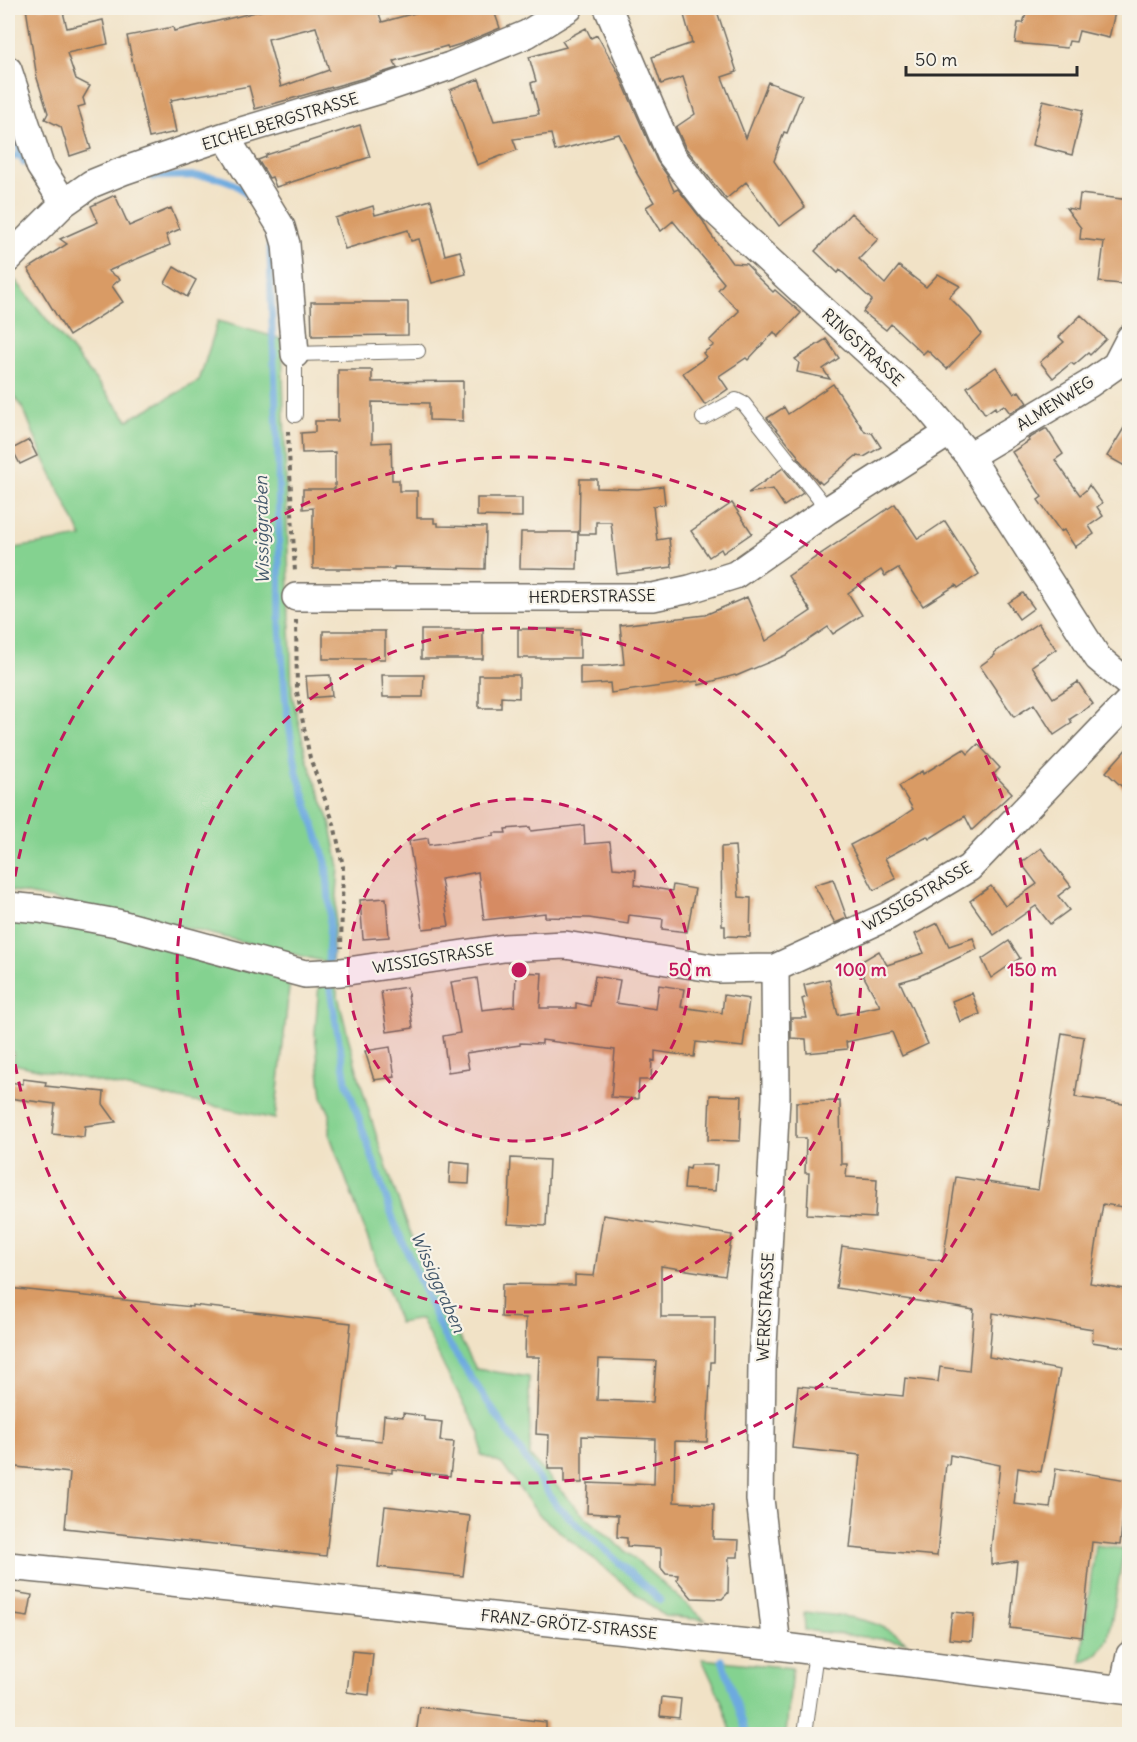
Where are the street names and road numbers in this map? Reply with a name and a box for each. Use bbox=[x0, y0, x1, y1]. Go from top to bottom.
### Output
street label: EICHELBERGSTRASSE bbox=[199, 88, 361, 154]
street label: RINGSTRASSE bbox=[818, 304, 908, 390]
street label: ALMENWEG bbox=[1013, 371, 1097, 435]
street label: HERDERSTRASSE bbox=[528, 585, 656, 607]
street label: WISSIGSTRASSE bbox=[859, 857, 975, 935]
street label: WISSIGSTRASSE bbox=[371, 939, 495, 977]
street label: WERKSTRASSE bbox=[752, 1252, 778, 1362]
street label: FRANZ-GRÖTZ-STRASSE bbox=[480, 1605, 658, 1643]

